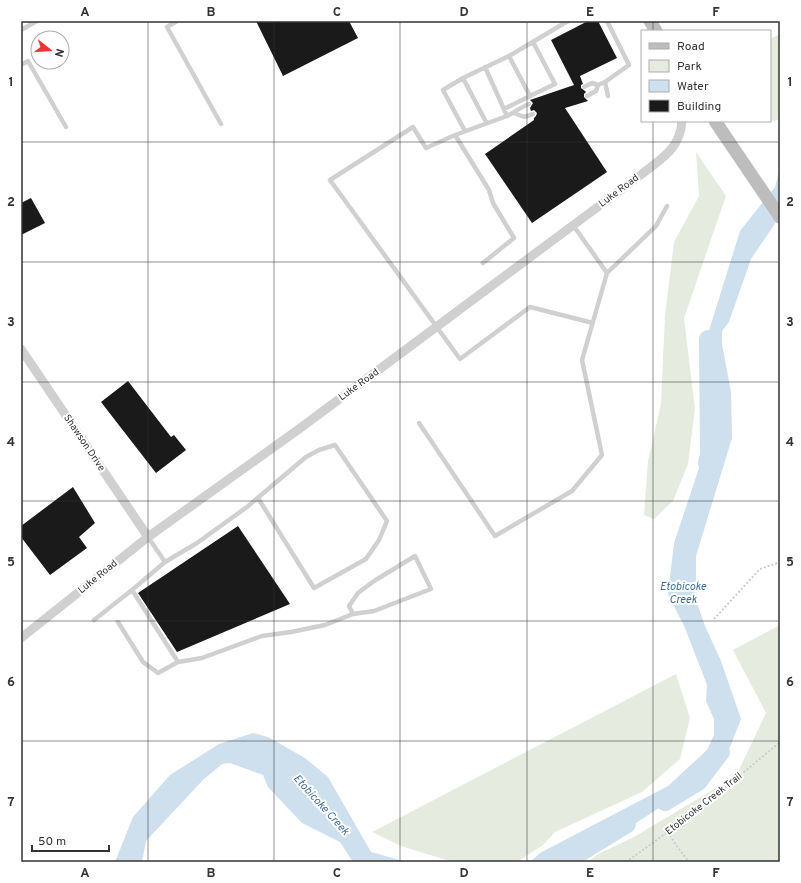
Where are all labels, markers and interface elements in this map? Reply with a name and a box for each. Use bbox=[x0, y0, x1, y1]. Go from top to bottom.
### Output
text: A bbox=[80, 5, 90, 21]
text: B bbox=[207, 5, 216, 21]
text: C bbox=[333, 5, 341, 21]
text: D bbox=[459, 5, 469, 21]
text: E bbox=[586, 5, 594, 21]
text: F bbox=[712, 5, 720, 21]
north arrow bbox=[30, 30, 70, 70]
legend bbox=[641, 30, 771, 122]
text: Road bbox=[677, 39, 705, 55]
text: N bbox=[51, 47, 66, 58]
text: Park bbox=[677, 59, 702, 75]
text: 1 bbox=[8, 75, 14, 91]
text: 1 bbox=[787, 75, 793, 91]
text: Water bbox=[677, 79, 709, 95]
text: Building bbox=[677, 99, 721, 115]
street label: Luke Road bbox=[596, 172, 642, 210]
text: 2 bbox=[7, 195, 15, 211]
text: 2 bbox=[786, 195, 794, 211]
text: 3 bbox=[7, 315, 15, 331]
text: 3 bbox=[786, 315, 794, 331]
street label: Luke Road bbox=[336, 366, 382, 404]
street label: Shawson Drive bbox=[60, 412, 108, 474]
text: 4 bbox=[7, 435, 15, 451]
text: 4 bbox=[786, 435, 794, 451]
text: 5 bbox=[7, 555, 15, 571]
text: 5 bbox=[786, 555, 794, 571]
street label: Luke Road bbox=[76, 557, 120, 597]
water label: Etobicoke Creek bbox=[660, 580, 707, 607]
text: 6 bbox=[7, 675, 15, 691]
text: 6 bbox=[786, 675, 794, 691]
street label: Etobicoke Creek Trail bbox=[663, 770, 745, 838]
water label: Etobicoke Creek bbox=[290, 772, 352, 839]
text: 7 bbox=[8, 795, 15, 811]
text: 7 bbox=[787, 795, 794, 811]
scale bar bbox=[32, 827, 109, 853]
text: 50 m bbox=[38, 834, 66, 850]
text: A bbox=[80, 866, 90, 882]
text: B bbox=[207, 866, 216, 882]
text: C bbox=[333, 866, 341, 882]
text: D bbox=[459, 866, 469, 882]
text: E bbox=[586, 866, 594, 882]
text: F bbox=[712, 866, 720, 882]

